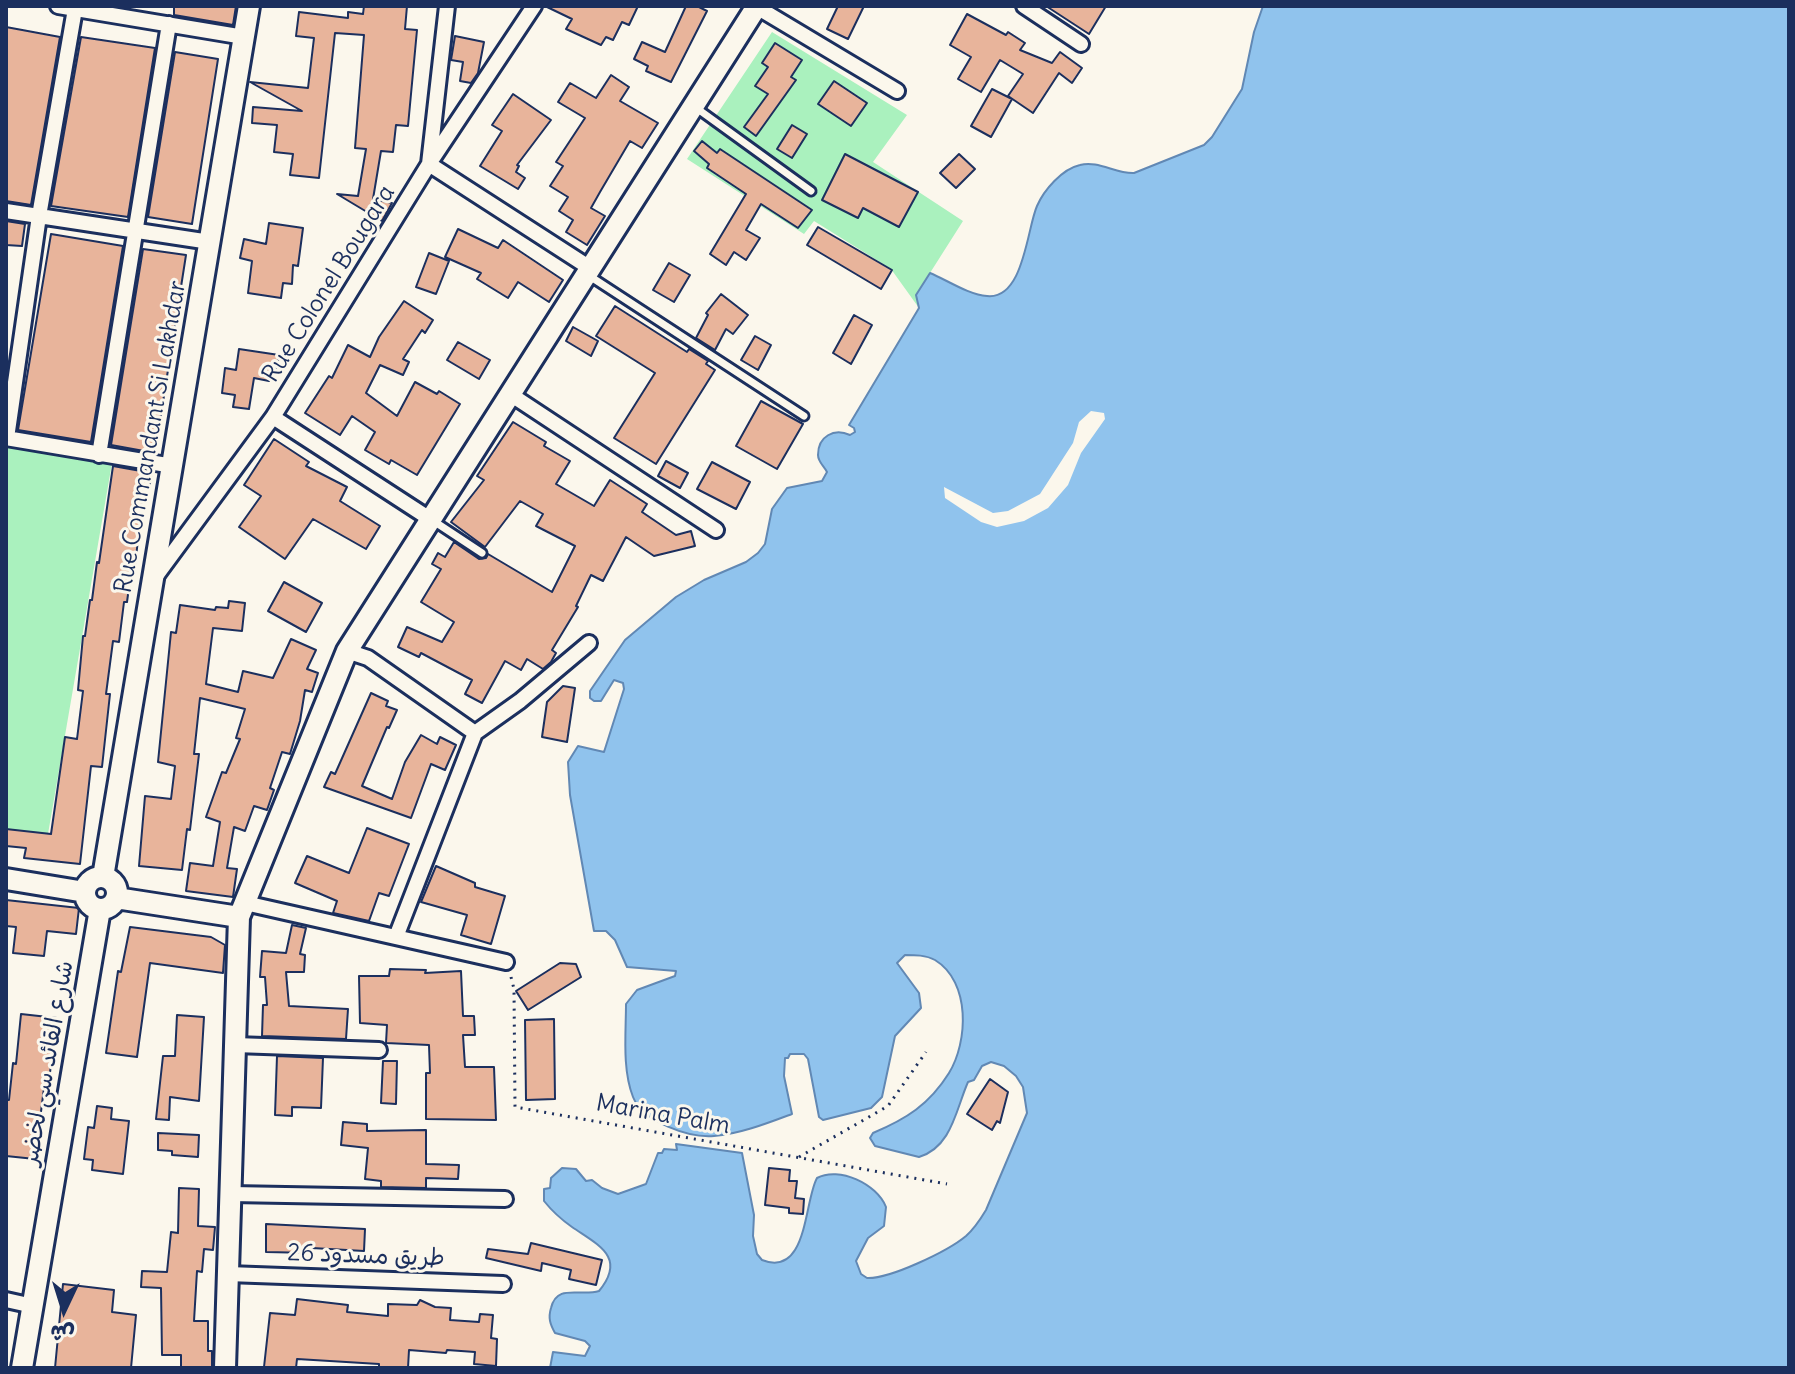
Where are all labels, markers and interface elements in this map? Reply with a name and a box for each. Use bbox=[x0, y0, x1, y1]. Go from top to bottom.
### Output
street label: Rue Colonel Bougara bbox=[257, 180, 401, 388]
street label: Rue Commandant Si Lakhdar bbox=[109, 279, 193, 595]
street label: شارع القائد سي لخضر bbox=[16, 959, 80, 1167]
street label: Marina Palm bbox=[594, 1089, 732, 1141]
street label: طريق مسدود 26 bbox=[287, 1239, 445, 1273]
north arrow bbox=[24, 1270, 104, 1350]
text: ش bbox=[49, 1319, 75, 1349]

